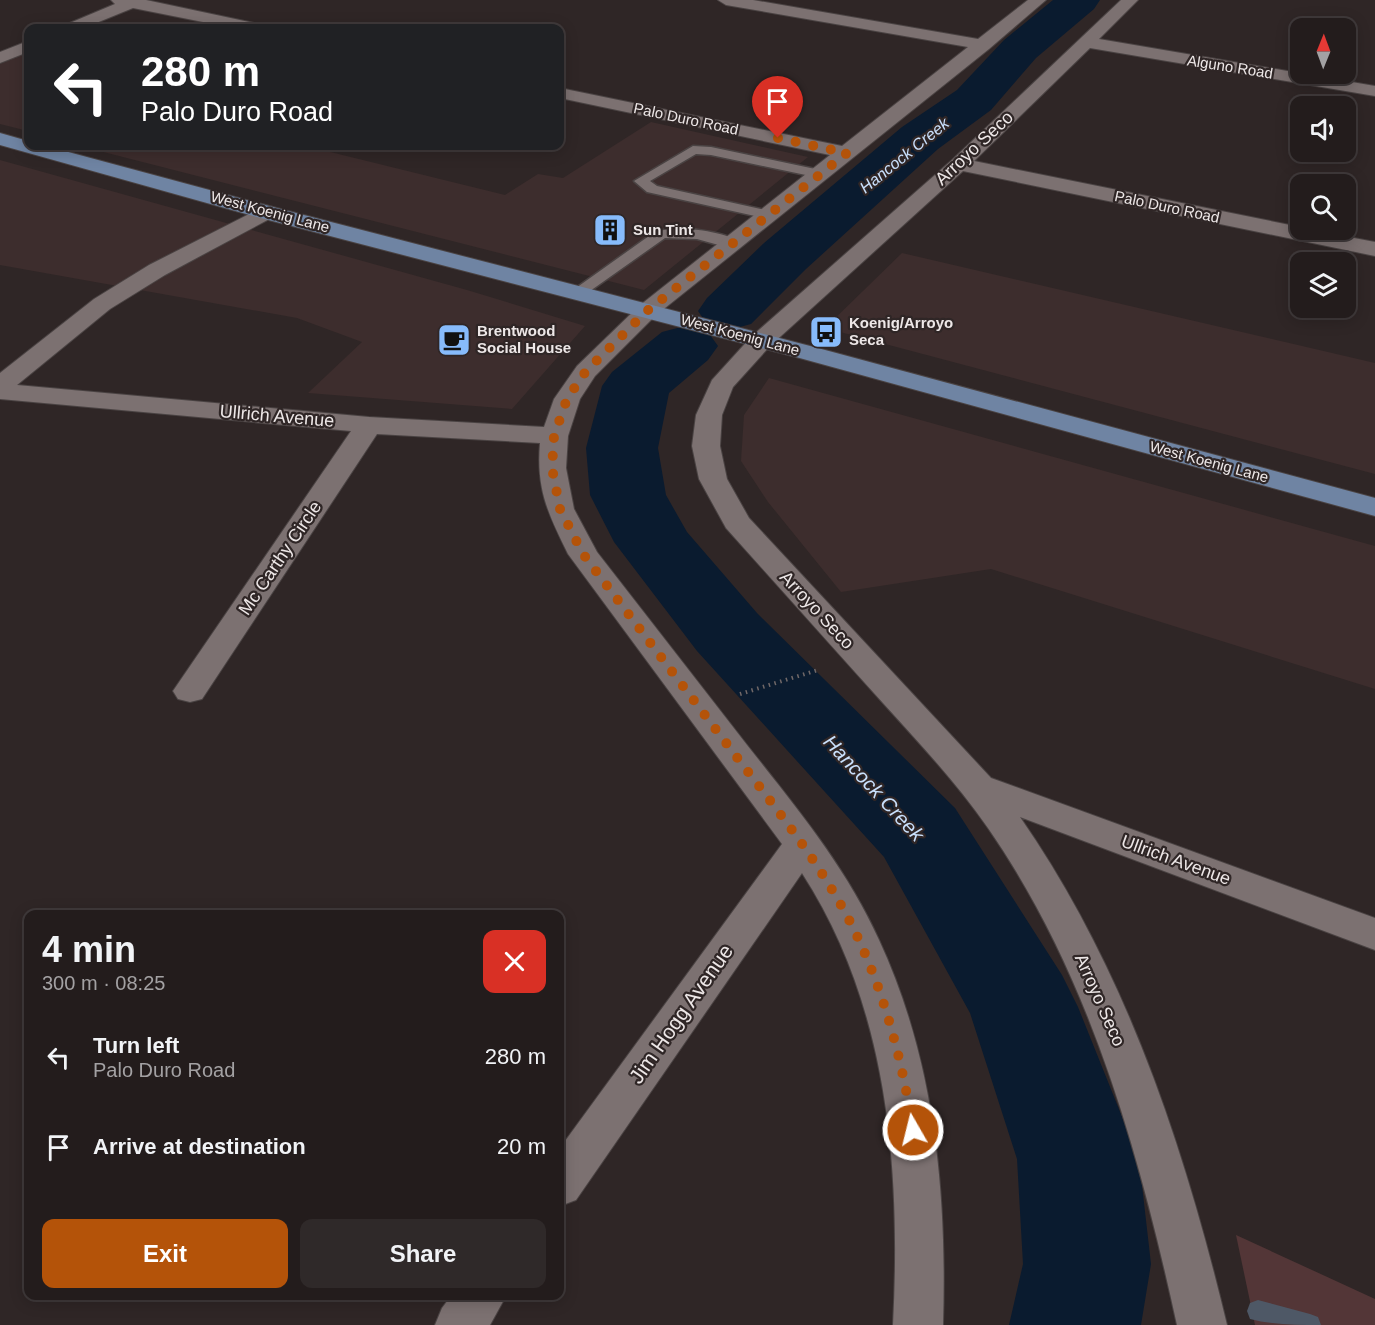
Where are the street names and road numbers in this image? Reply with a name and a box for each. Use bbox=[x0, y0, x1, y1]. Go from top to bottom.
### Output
street label: Alguno Road bbox=[1186, 51, 1274, 82]
street label: Palo Duro Road bbox=[632, 99, 740, 138]
street label: Arroyo Seco bbox=[931, 107, 1017, 189]
street label: West Koenig Lane bbox=[209, 187, 331, 236]
street label: Palo Duro Road bbox=[1113, 187, 1221, 226]
street label: West Koenig Lane bbox=[679, 310, 801, 359]
street label: Ullrich Avenue bbox=[219, 401, 335, 431]
street label: West Koenig Lane bbox=[1148, 437, 1270, 486]
street label: Mc Carthy Circle bbox=[235, 497, 325, 619]
street label: Arroyo Seco bbox=[776, 567, 858, 653]
street label: Ullrich Avenue bbox=[1119, 831, 1233, 889]
street label: Jim Hogg Avenue bbox=[624, 940, 737, 1088]
street label: Arroyo Seco bbox=[1071, 951, 1129, 1049]

